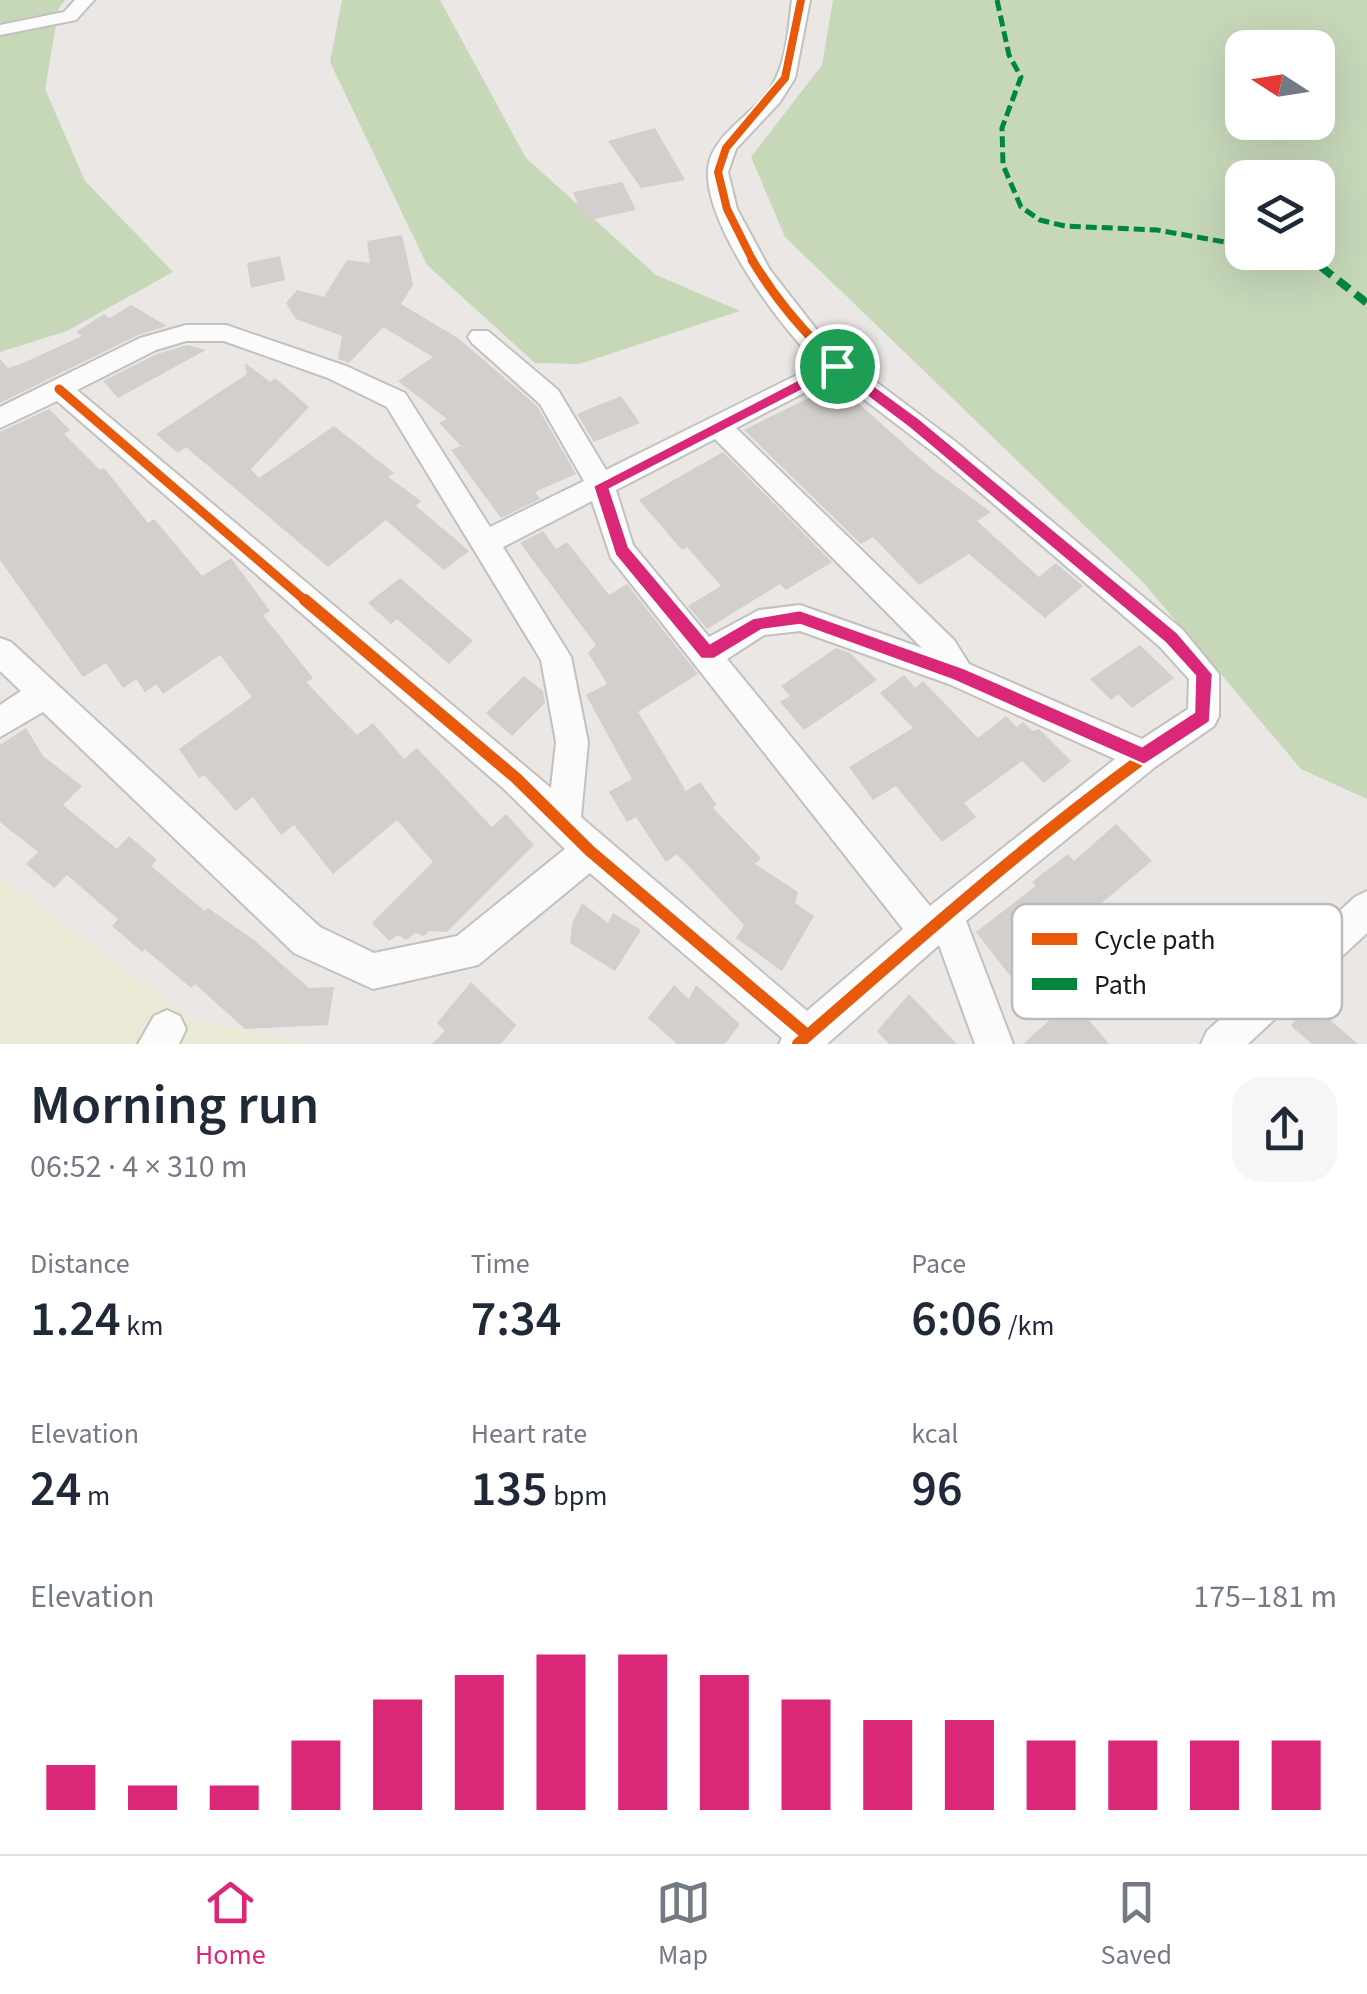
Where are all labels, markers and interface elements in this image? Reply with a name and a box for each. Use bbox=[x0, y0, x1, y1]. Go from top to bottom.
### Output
north arrow bbox=[1225, 30, 1335, 140]
map controls bbox=[1225, 30, 1335, 270]
button: layers bbox=[1225, 160, 1335, 270]
pin bbox=[795, 324, 880, 409]
icon: arrive bbox=[810, 339, 865, 394]
legend bbox=[1012, 904, 1342, 1019]
text: Cycle path bbox=[1094, 920, 1216, 960]
text: Path bbox=[1094, 965, 1147, 1005]
text: Morning run bbox=[30, 1067, 319, 1145]
button: share bbox=[1232, 1077, 1337, 1182]
text: 06:52 · 4 × 310 m bbox=[30, 1144, 248, 1190]
text: Distance bbox=[30, 1244, 130, 1284]
text: Time bbox=[471, 1244, 530, 1284]
text: Pace bbox=[911, 1244, 966, 1284]
text: 1.24 bbox=[30, 1284, 121, 1355]
text: 7:34 bbox=[471, 1284, 561, 1355]
text: 6:06 bbox=[911, 1284, 1002, 1355]
text: km bbox=[121, 1306, 163, 1346]
text: /km bbox=[1002, 1306, 1055, 1346]
text: Elevation bbox=[30, 1414, 139, 1454]
text: Heart rate bbox=[471, 1414, 587, 1454]
text: kcal bbox=[911, 1414, 958, 1454]
text: 24 bbox=[30, 1454, 81, 1525]
text: 135 bbox=[471, 1454, 548, 1525]
text: 96 bbox=[911, 1454, 963, 1525]
text: m bbox=[81, 1476, 110, 1516]
text: bpm bbox=[548, 1476, 607, 1516]
text: Elevation bbox=[30, 1574, 155, 1620]
text: 175–181 m bbox=[1193, 1574, 1337, 1620]
tab: Home bbox=[195, 1875, 266, 1975]
tab: Map bbox=[656, 1875, 711, 1975]
tab: Saved bbox=[1101, 1875, 1172, 1975]

